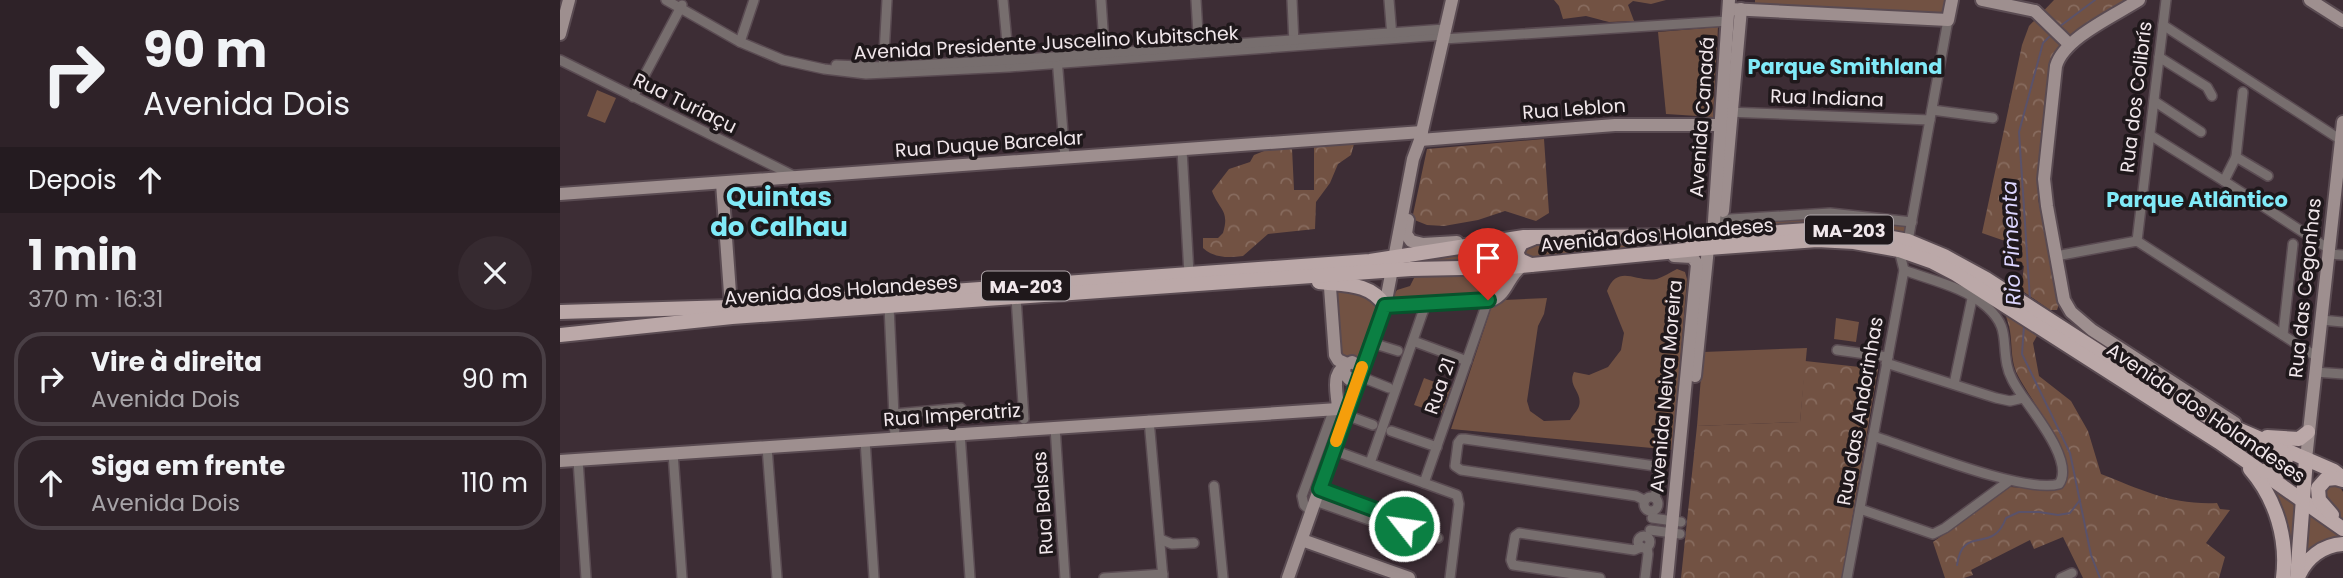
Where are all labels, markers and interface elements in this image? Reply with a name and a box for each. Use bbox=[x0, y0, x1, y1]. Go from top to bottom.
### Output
text: 90 m bbox=[143, 16, 267, 84]
street label: Avenida Presidente Juscelino Kubitschek bbox=[853, 19, 1239, 67]
street label: Rua dos Colibrís bbox=[2113, 20, 2159, 174]
icon: right bbox=[28, 28, 119, 119]
street label: Avenida Canadá bbox=[1683, 36, 1721, 198]
district label: Parque Smithland bbox=[1747, 52, 1943, 81]
street label: Rua Turiaçu bbox=[629, 66, 741, 140]
text: Avenida Dois bbox=[143, 81, 350, 126]
street label: Rua Indiana bbox=[1770, 83, 1884, 113]
street label: Rua Leblon bbox=[1521, 92, 1627, 126]
street label: Rua Duque Barcelar bbox=[894, 124, 1084, 164]
icon: ahead bbox=[131, 161, 169, 199]
text: Depois bbox=[28, 162, 117, 198]
district label: Quintas do Calhau bbox=[710, 179, 848, 245]
water label: Rio Pimenta bbox=[1994, 180, 2028, 306]
district label: Parque Atlântico bbox=[2106, 185, 2288, 214]
street label: Rua das Cegonhas bbox=[2282, 197, 2328, 379]
street label: Avenida dos Holandeses bbox=[1539, 211, 1775, 259]
road number: MA-203 bbox=[1805, 215, 1893, 244]
text: 1 min bbox=[28, 226, 138, 285]
pin bbox=[1458, 228, 1518, 300]
button: close bbox=[458, 236, 532, 310]
icon: arrive bbox=[1469, 239, 1507, 277]
street label: Avenida dos Holandeses bbox=[723, 268, 959, 312]
road number: MA-203 bbox=[982, 272, 1070, 300]
street label: Avenida Neiva Moreira bbox=[1643, 279, 1689, 493]
text: 370 m · 16:31 bbox=[28, 283, 163, 315]
street label: Rua das Andorinhas bbox=[1830, 315, 1890, 507]
street label: Avenida dos Holandeses bbox=[2101, 336, 2311, 490]
text: Vire à direita bbox=[91, 344, 262, 380]
street label: Rua 21 bbox=[1418, 354, 1462, 418]
icon: right bbox=[32, 360, 70, 398]
text: 90 m bbox=[462, 361, 528, 397]
text: Avenida Dois bbox=[91, 383, 240, 415]
street label: Rua Imperatriz bbox=[882, 397, 1022, 433]
text: Siga em frente bbox=[91, 448, 285, 484]
street label: Rua Balsas bbox=[1026, 450, 1060, 556]
icon: ahead bbox=[32, 464, 70, 502]
text: 110 m bbox=[461, 465, 528, 501]
text: Avenida Dois bbox=[91, 487, 240, 519]
position arrow bbox=[1367, 489, 1441, 563]

